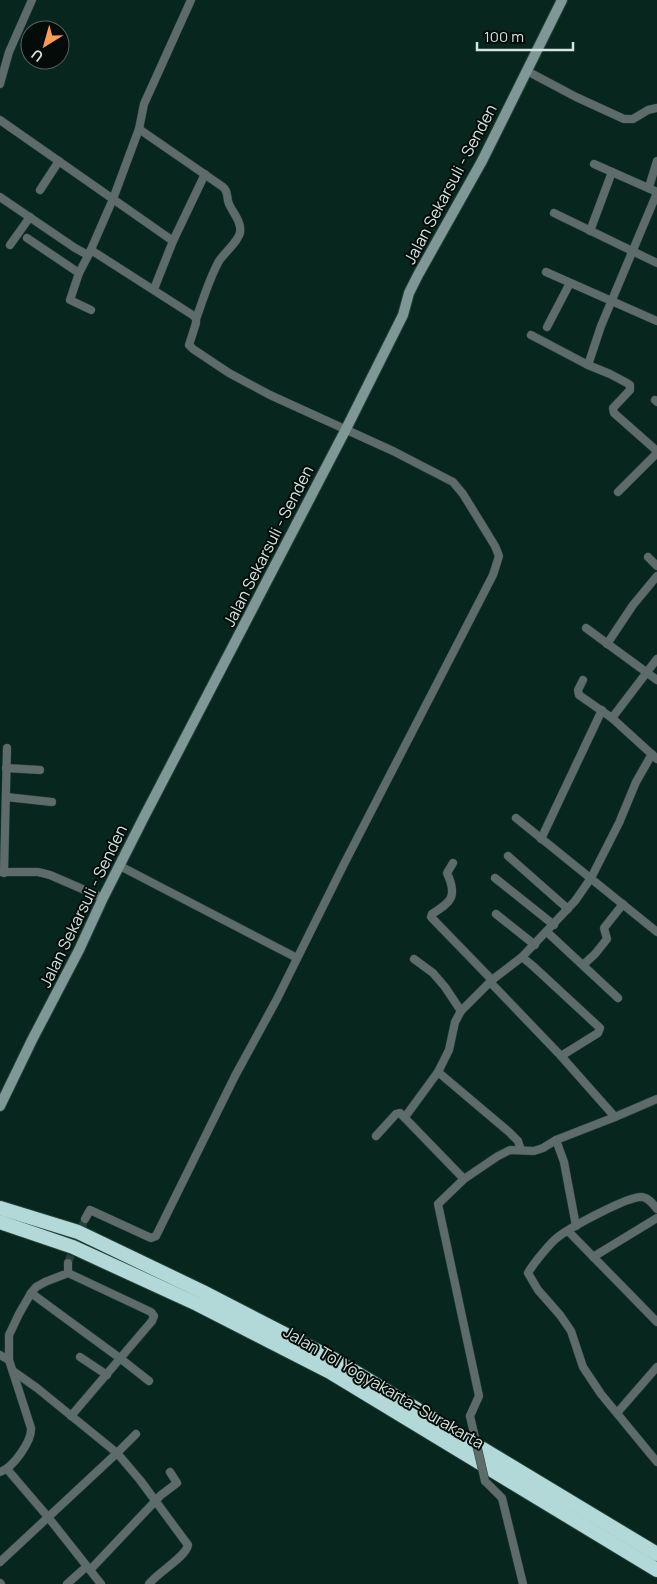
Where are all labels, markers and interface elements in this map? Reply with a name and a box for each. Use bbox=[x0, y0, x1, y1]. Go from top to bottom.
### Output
north arrow bbox=[20, 20, 70, 70]
scale bar bbox=[477, 20, 573, 52]
text: 100 m bbox=[484, 26, 524, 47]
text: U bbox=[27, 45, 47, 66]
street label: Jalan Sekarsuli - Senden bbox=[398, 100, 502, 268]
street label: Jalan Sekarsuli - Senden bbox=[218, 462, 318, 630]
street label: Jalan Sekarsuli - Senden bbox=[34, 821, 132, 991]
street label: Jalan Tol Yogyakarta–Surakarta bbox=[280, 1320, 488, 1454]

